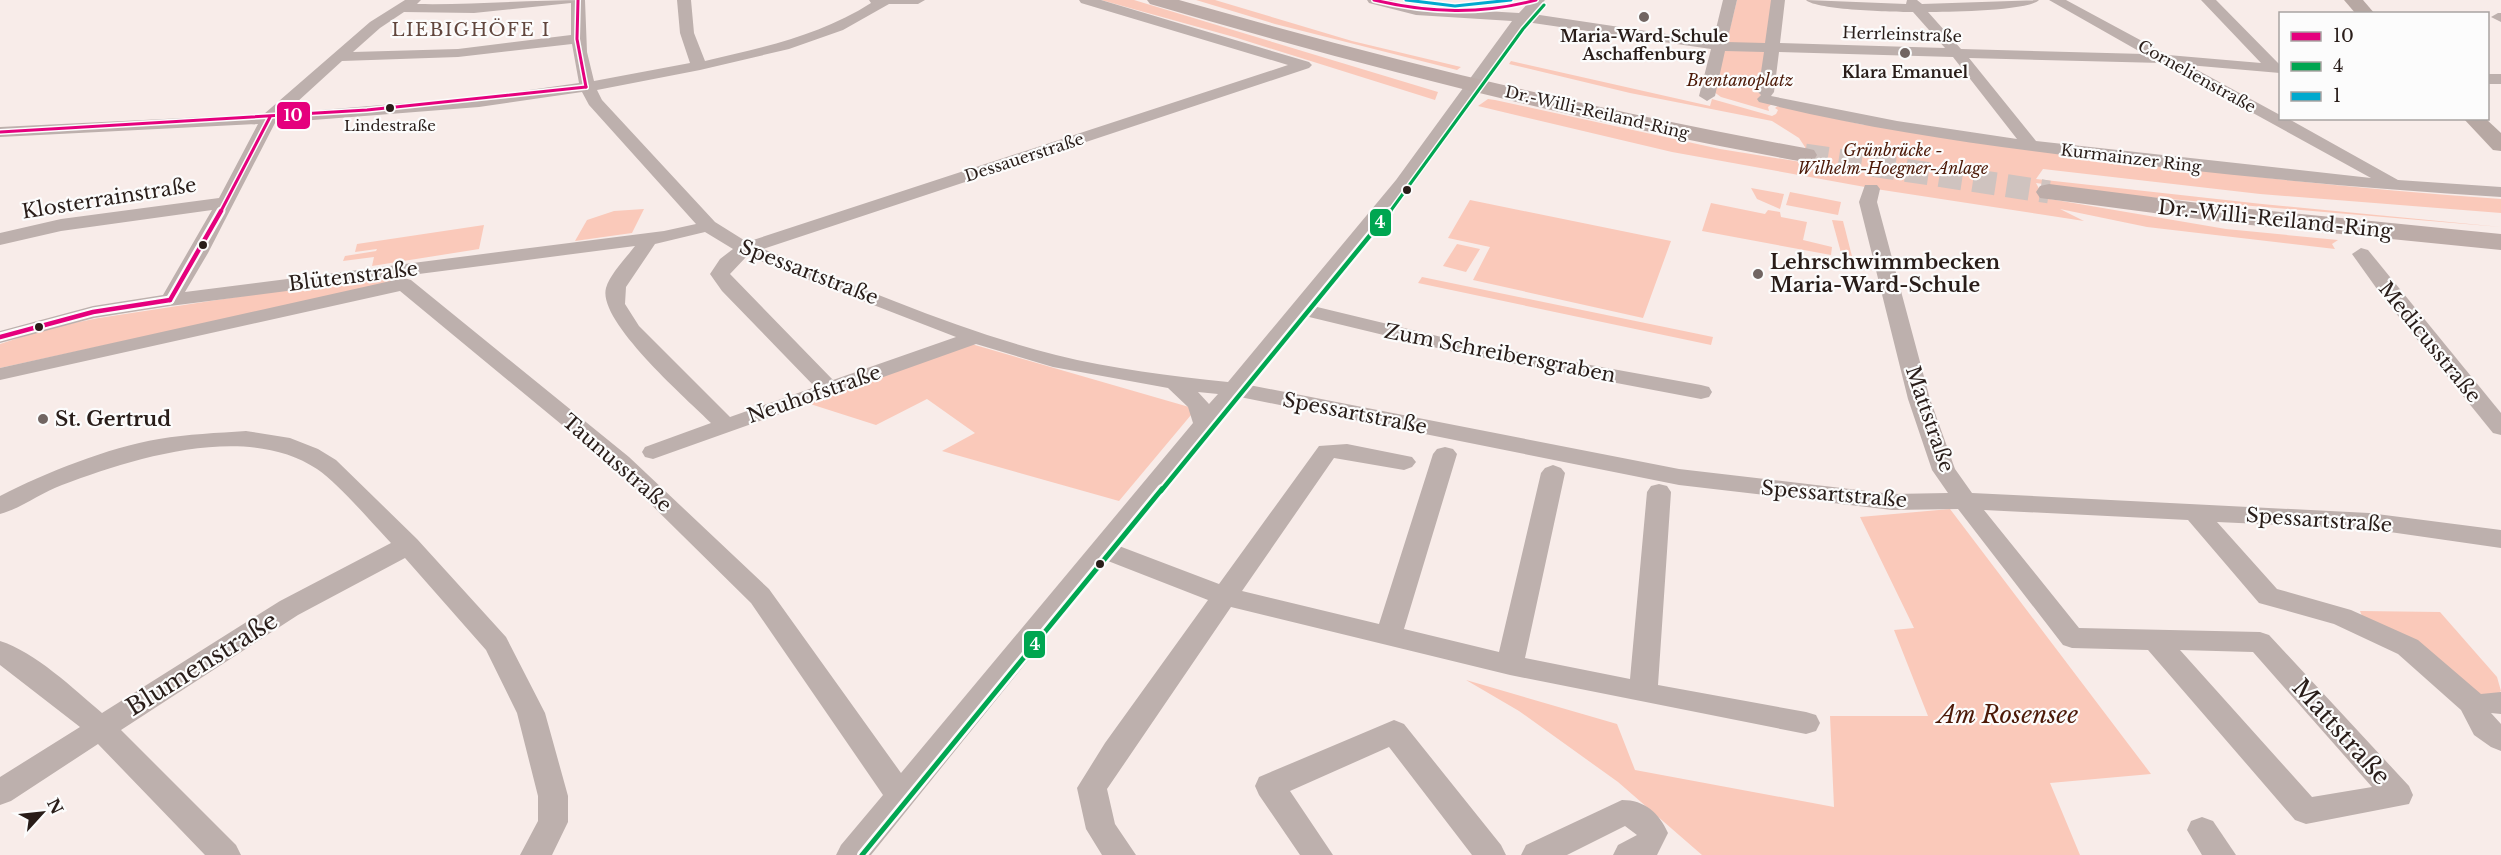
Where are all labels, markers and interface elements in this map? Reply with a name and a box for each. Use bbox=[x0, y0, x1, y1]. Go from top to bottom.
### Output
marker: Maria-Ward-Schule Aschaffenburg bbox=[1637, 10, 1651, 24]
legend bbox=[2279, 12, 2489, 120]
district label: LIEBIGHÖFE I bbox=[391, 18, 551, 41]
street label: Herrleinstraße bbox=[1842, 22, 1962, 46]
text: 10 bbox=[2333, 25, 2354, 47]
place label: Maria-Ward-Schule Aschaffenburg bbox=[1560, 26, 1728, 64]
street label: Cornelienstraße bbox=[2134, 35, 2260, 117]
marker: Klara Emanuel bbox=[1898, 46, 1912, 60]
text: 4 bbox=[2333, 55, 2344, 77]
place label: Klara Emanuel bbox=[1842, 62, 1969, 82]
park label: Brentanoplatz bbox=[1686, 70, 1793, 90]
street label: Dr.-Willi-Reiland-Ring bbox=[1503, 81, 1691, 143]
text: 1 bbox=[2333, 85, 2341, 107]
line badge: 10 bbox=[276, 101, 311, 130]
marker: Lindestraße bbox=[384, 102, 396, 114]
text: 10 bbox=[283, 105, 303, 125]
place label: Lindestraße bbox=[344, 116, 436, 135]
street label: Dessauerstraße bbox=[962, 128, 1086, 186]
street label: Kurmainzer Ring bbox=[2059, 139, 2203, 177]
park label: Grünbrücke - Wilhelm-Hoegner-Anlage bbox=[1798, 140, 1989, 178]
street label: Klosterrainstraße bbox=[20, 172, 198, 224]
unlabelled marker bbox=[1401, 184, 1413, 196]
street label: Dr.-Willi-Reiland-Ring bbox=[2157, 195, 2394, 243]
line badge: 4 bbox=[1369, 208, 1392, 237]
text: 4 bbox=[1375, 212, 1385, 232]
street label: Spessartstraße bbox=[736, 235, 882, 309]
unlabelled marker bbox=[197, 239, 209, 251]
place label: Lehrschwimmbecken Maria-Ward-Schule bbox=[1770, 250, 2001, 297]
street label: Blütenstraße bbox=[287, 256, 419, 296]
marker: Lehrschwimmbecken Maria-Ward-Schule bbox=[1751, 267, 1765, 281]
street label: Medicusstraße bbox=[2374, 277, 2486, 407]
street label: Zum Schreibersgraben bbox=[1382, 319, 1618, 387]
unlabelled marker bbox=[33, 321, 45, 333]
street label: Neuhofstraße bbox=[744, 360, 884, 428]
street label: Mattstraße bbox=[1901, 363, 1959, 475]
street label: Spessartstraße bbox=[1281, 387, 1429, 439]
place label: St. Gertrud bbox=[55, 407, 171, 431]
street label: Taunusstraße bbox=[557, 409, 677, 517]
marker: St. Gertrud bbox=[36, 412, 50, 426]
street label: Spessartstraße bbox=[1760, 476, 1908, 512]
street label: Spessartstraße bbox=[2245, 503, 2393, 537]
unlabelled marker bbox=[1094, 558, 1106, 570]
street label: Blumenstraße bbox=[121, 605, 283, 722]
line badge: 4 bbox=[1023, 630, 1046, 659]
text: 4 bbox=[1030, 634, 1040, 654]
street label: Mattstraße bbox=[2286, 673, 2396, 791]
park label: Am Rosensee bbox=[1935, 700, 2078, 729]
north arrow bbox=[12, 783, 72, 843]
text: N bbox=[43, 795, 68, 817]

